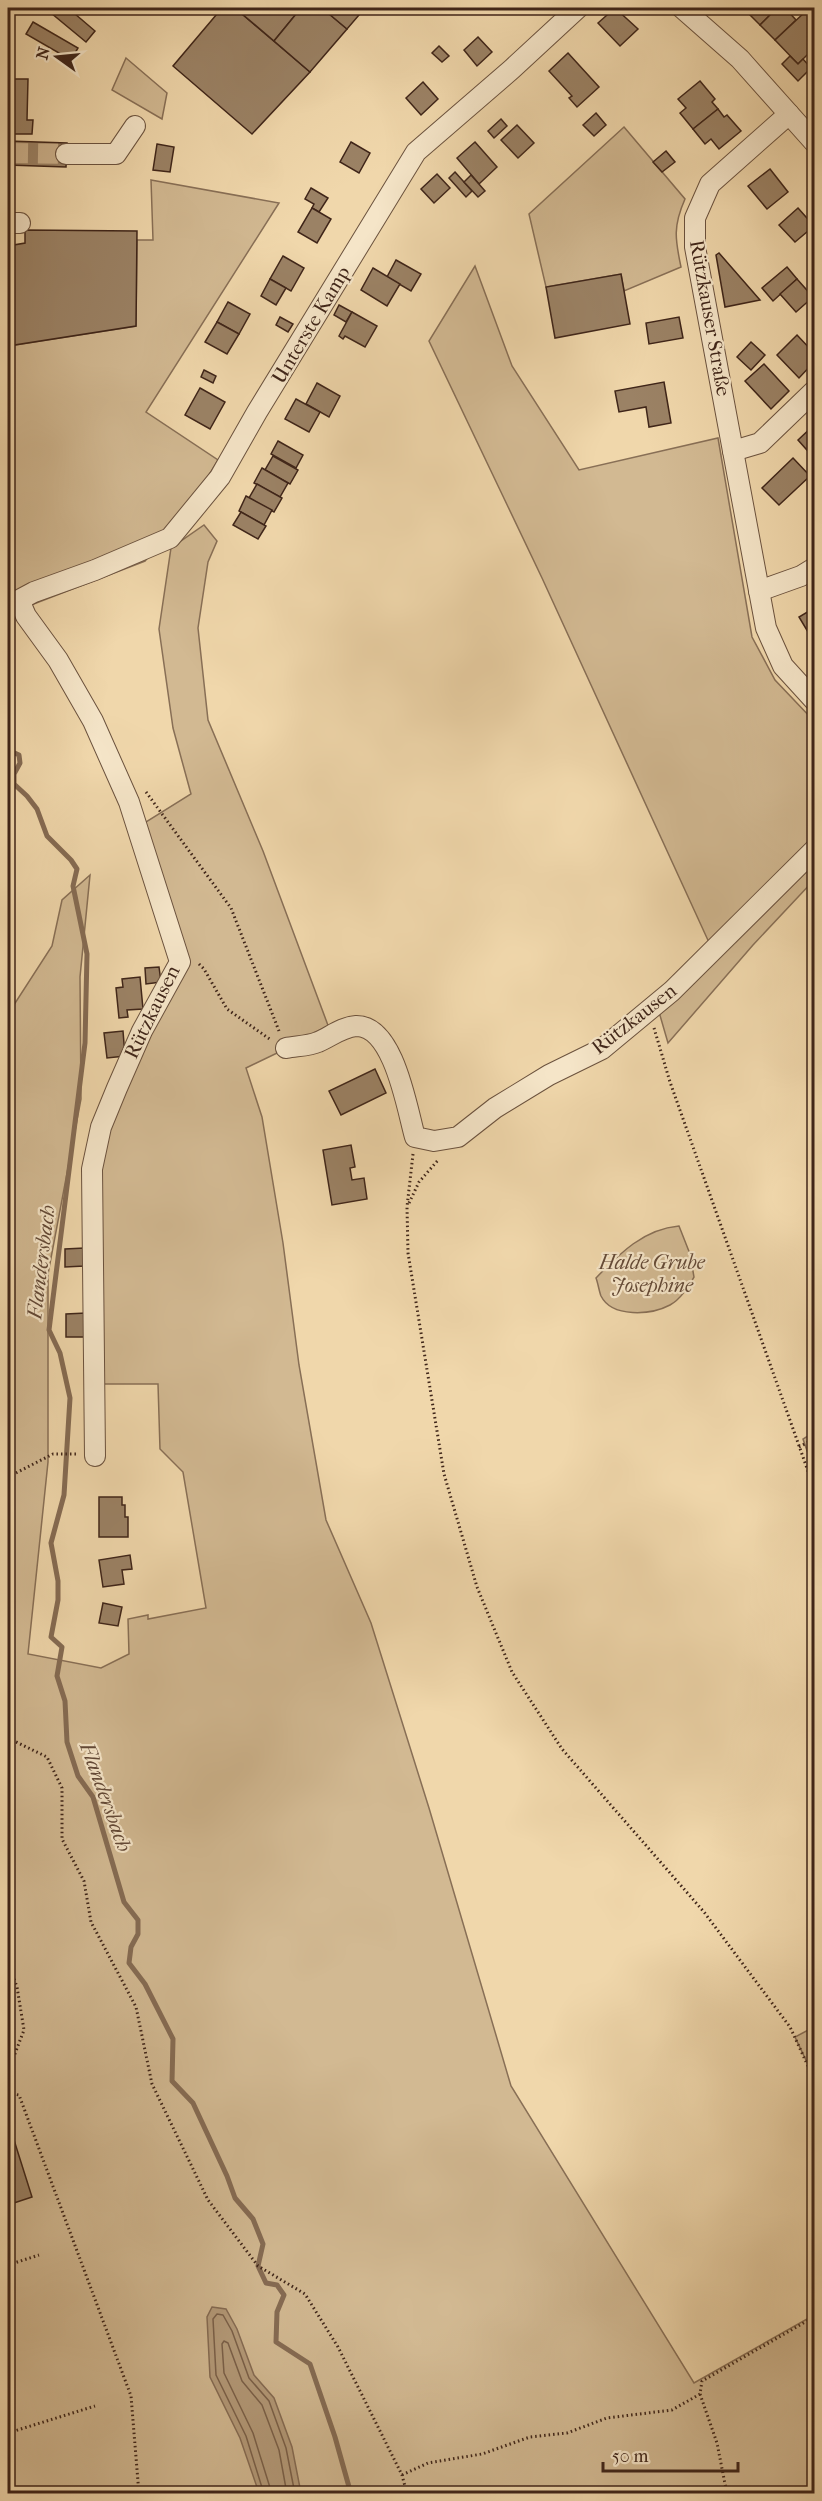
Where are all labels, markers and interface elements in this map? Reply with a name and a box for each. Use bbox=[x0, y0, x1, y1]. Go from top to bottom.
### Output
north arrow bbox=[27, 27, 87, 87]
text: N bbox=[32, 44, 54, 62]
street label: Rützkauser Straße bbox=[685, 238, 735, 398]
street label: Unterste Kamp bbox=[267, 262, 355, 388]
street label: Rützkausen bbox=[120, 961, 185, 1062]
street label: Rützkausen bbox=[587, 979, 681, 1059]
water label: Flandersbach bbox=[22, 1203, 60, 1321]
park label: Halde Grube Josephine bbox=[598, 1251, 706, 1297]
water label: Flandersbach bbox=[75, 1738, 137, 1855]
scale bar bbox=[603, 2435, 738, 2473]
text: 50 m bbox=[612, 2446, 649, 2467]

